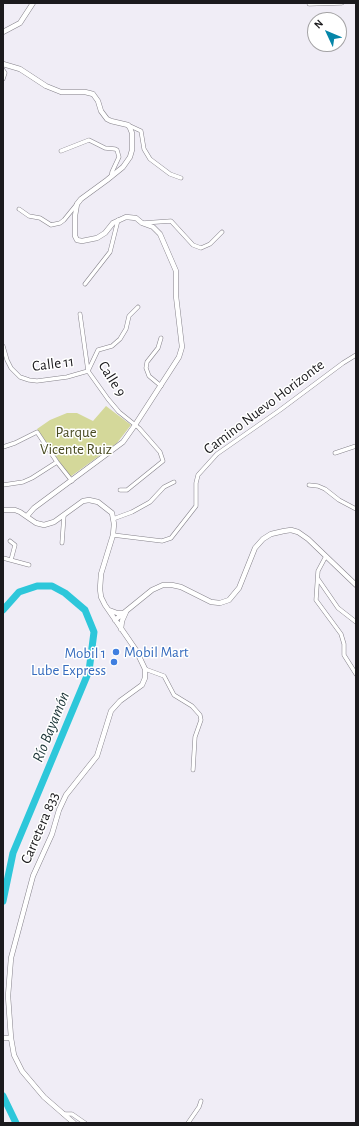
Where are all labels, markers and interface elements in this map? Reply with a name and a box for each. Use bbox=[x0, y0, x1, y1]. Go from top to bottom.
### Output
north arrow bbox=[307, 12, 347, 52]
text: N bbox=[312, 17, 325, 31]
street label: Calle 11 bbox=[31, 353, 75, 375]
street label: Camino Nuevo Horizonte bbox=[200, 356, 328, 458]
street label: Calle 9 bbox=[94, 358, 130, 400]
park label: Parque Vicente Ruiz bbox=[40, 423, 112, 458]
place label: Mobil Mart bbox=[124, 643, 189, 661]
place label: Mobil 1 Lube Express bbox=[31, 644, 106, 679]
marker: Mobil Mart bbox=[111, 647, 121, 657]
marker: Mobil 1 Lube Express bbox=[109, 657, 119, 667]
water label: Río Bayamón bbox=[28, 689, 74, 765]
street label: Carretera 833 bbox=[17, 789, 63, 867]

